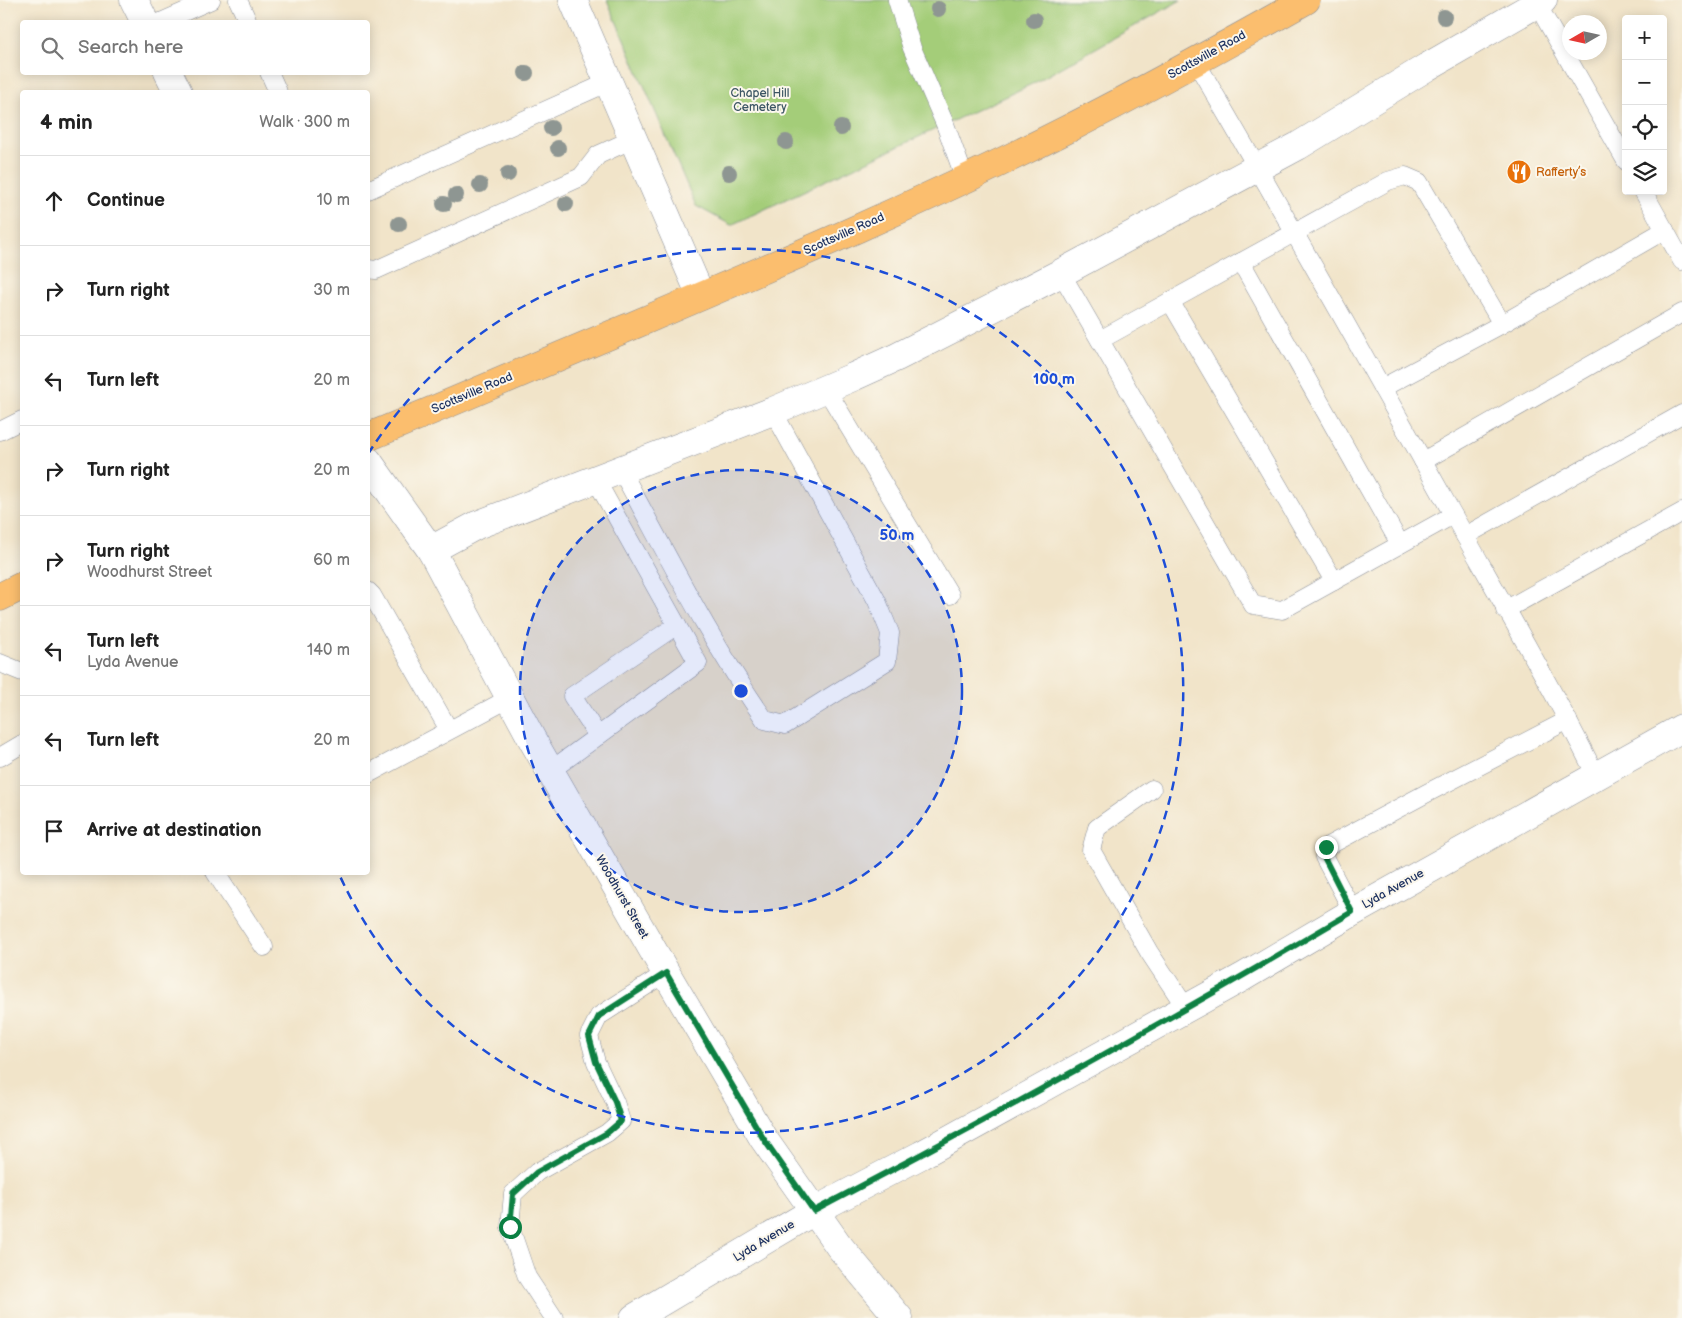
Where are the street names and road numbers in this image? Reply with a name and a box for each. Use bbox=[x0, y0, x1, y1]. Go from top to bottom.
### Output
street label: Scottsville Road bbox=[1165, 27, 1249, 83]
street label: Scottsville Road bbox=[801, 209, 887, 258]
street label: Scottsville Road bbox=[429, 369, 515, 417]
street label: Woodhurst Street bbox=[592, 853, 652, 942]
street label: Lyda Avenue bbox=[1359, 866, 1427, 912]
street label: Lyda Avenue bbox=[731, 1217, 797, 1265]

